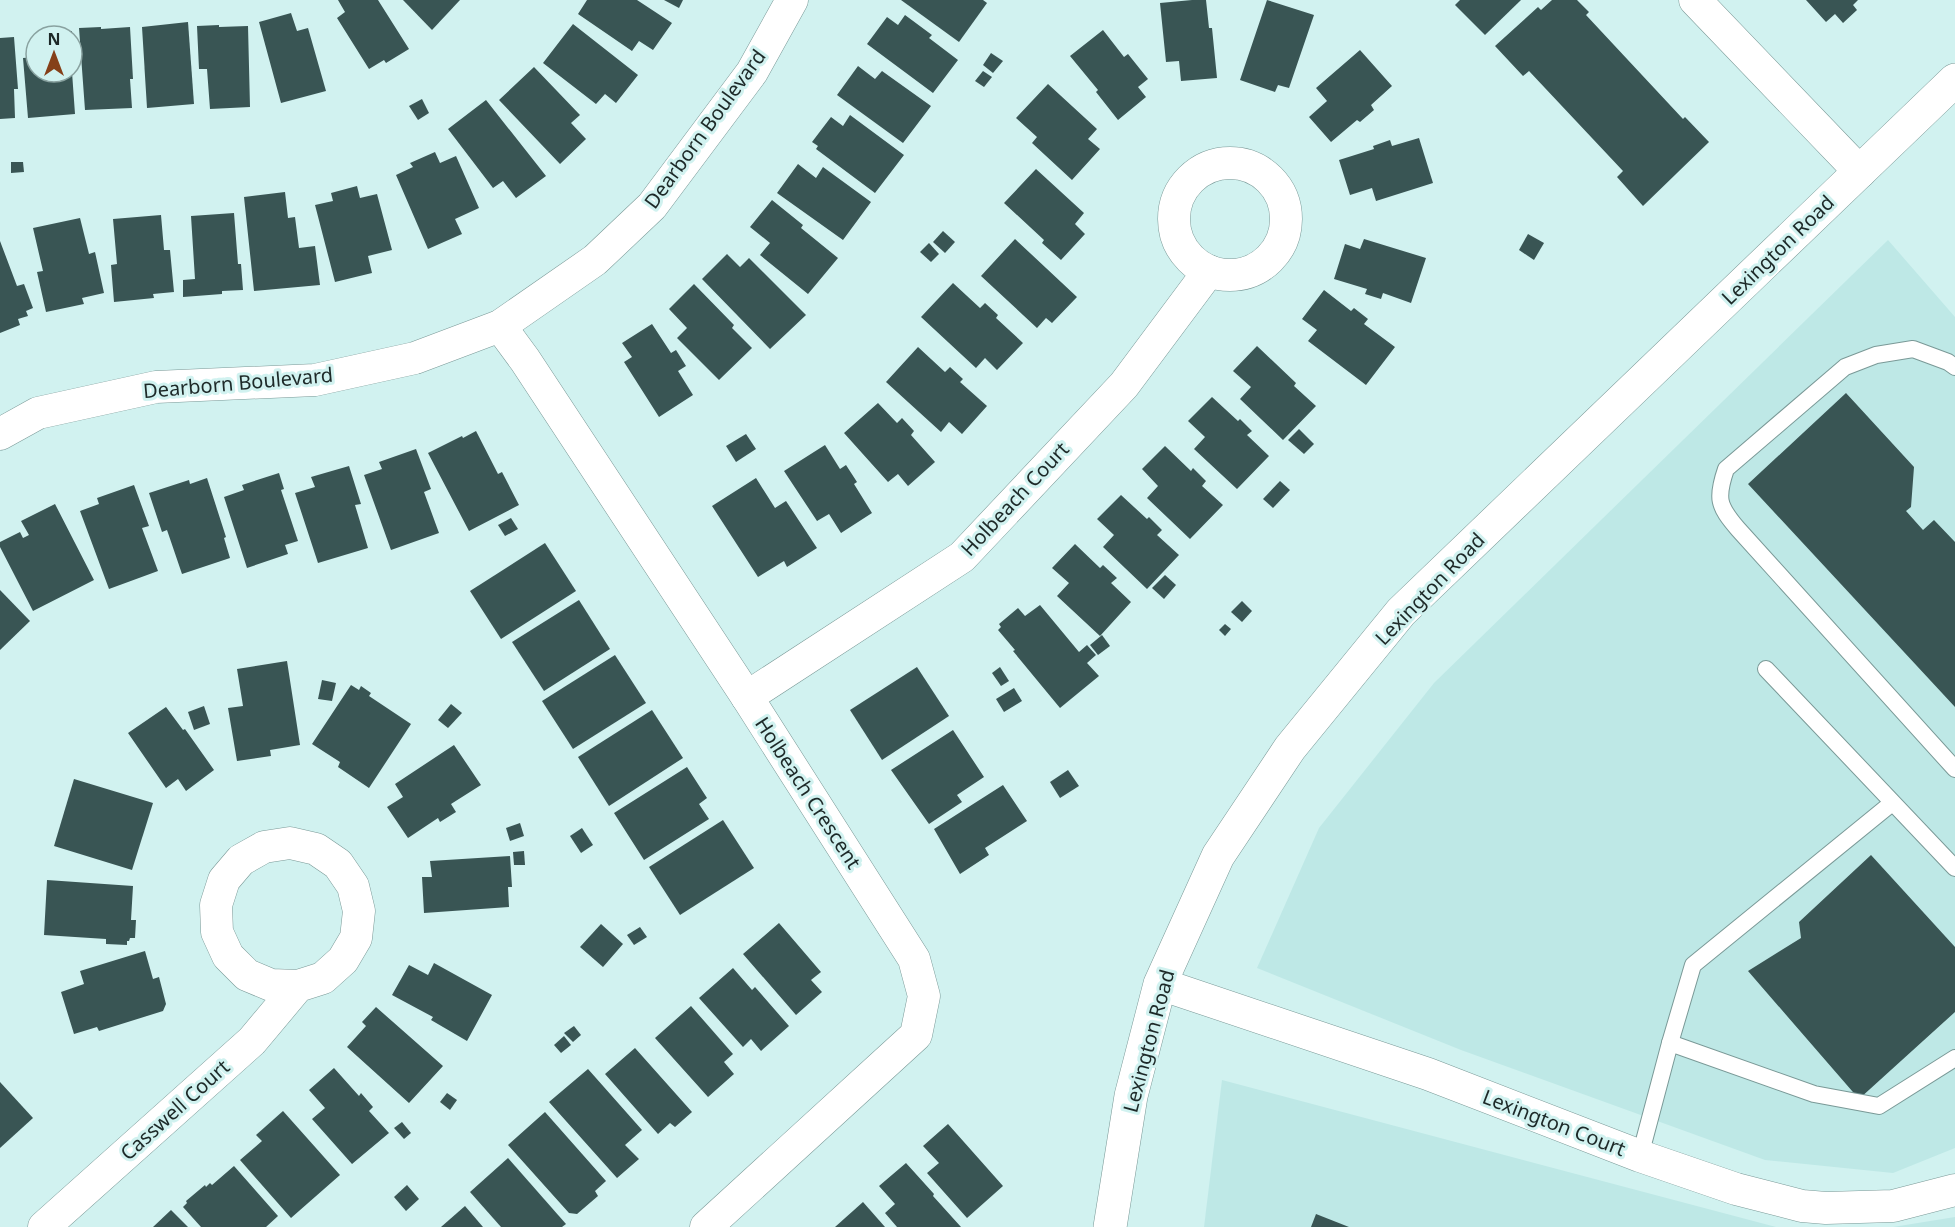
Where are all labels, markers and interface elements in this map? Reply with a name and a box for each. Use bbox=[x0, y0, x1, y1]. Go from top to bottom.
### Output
north arrow bbox=[24, 24, 84, 84]
text: N bbox=[47, 28, 61, 50]
street label: Dearborn Boulevard bbox=[638, 44, 772, 214]
street label: Lexington Road bbox=[1716, 189, 1840, 310]
street label: Dearborn Boulevard bbox=[142, 361, 334, 404]
street label: Holbeach Court bbox=[955, 436, 1075, 561]
street label: Lexington Road bbox=[1369, 527, 1490, 651]
street label: Holbeach Crescent bbox=[749, 712, 868, 874]
street label: Lexington Road bbox=[1116, 967, 1181, 1115]
street label: Casswell Court bbox=[114, 1053, 235, 1166]
street label: Lexington Court bbox=[1479, 1083, 1630, 1162]

